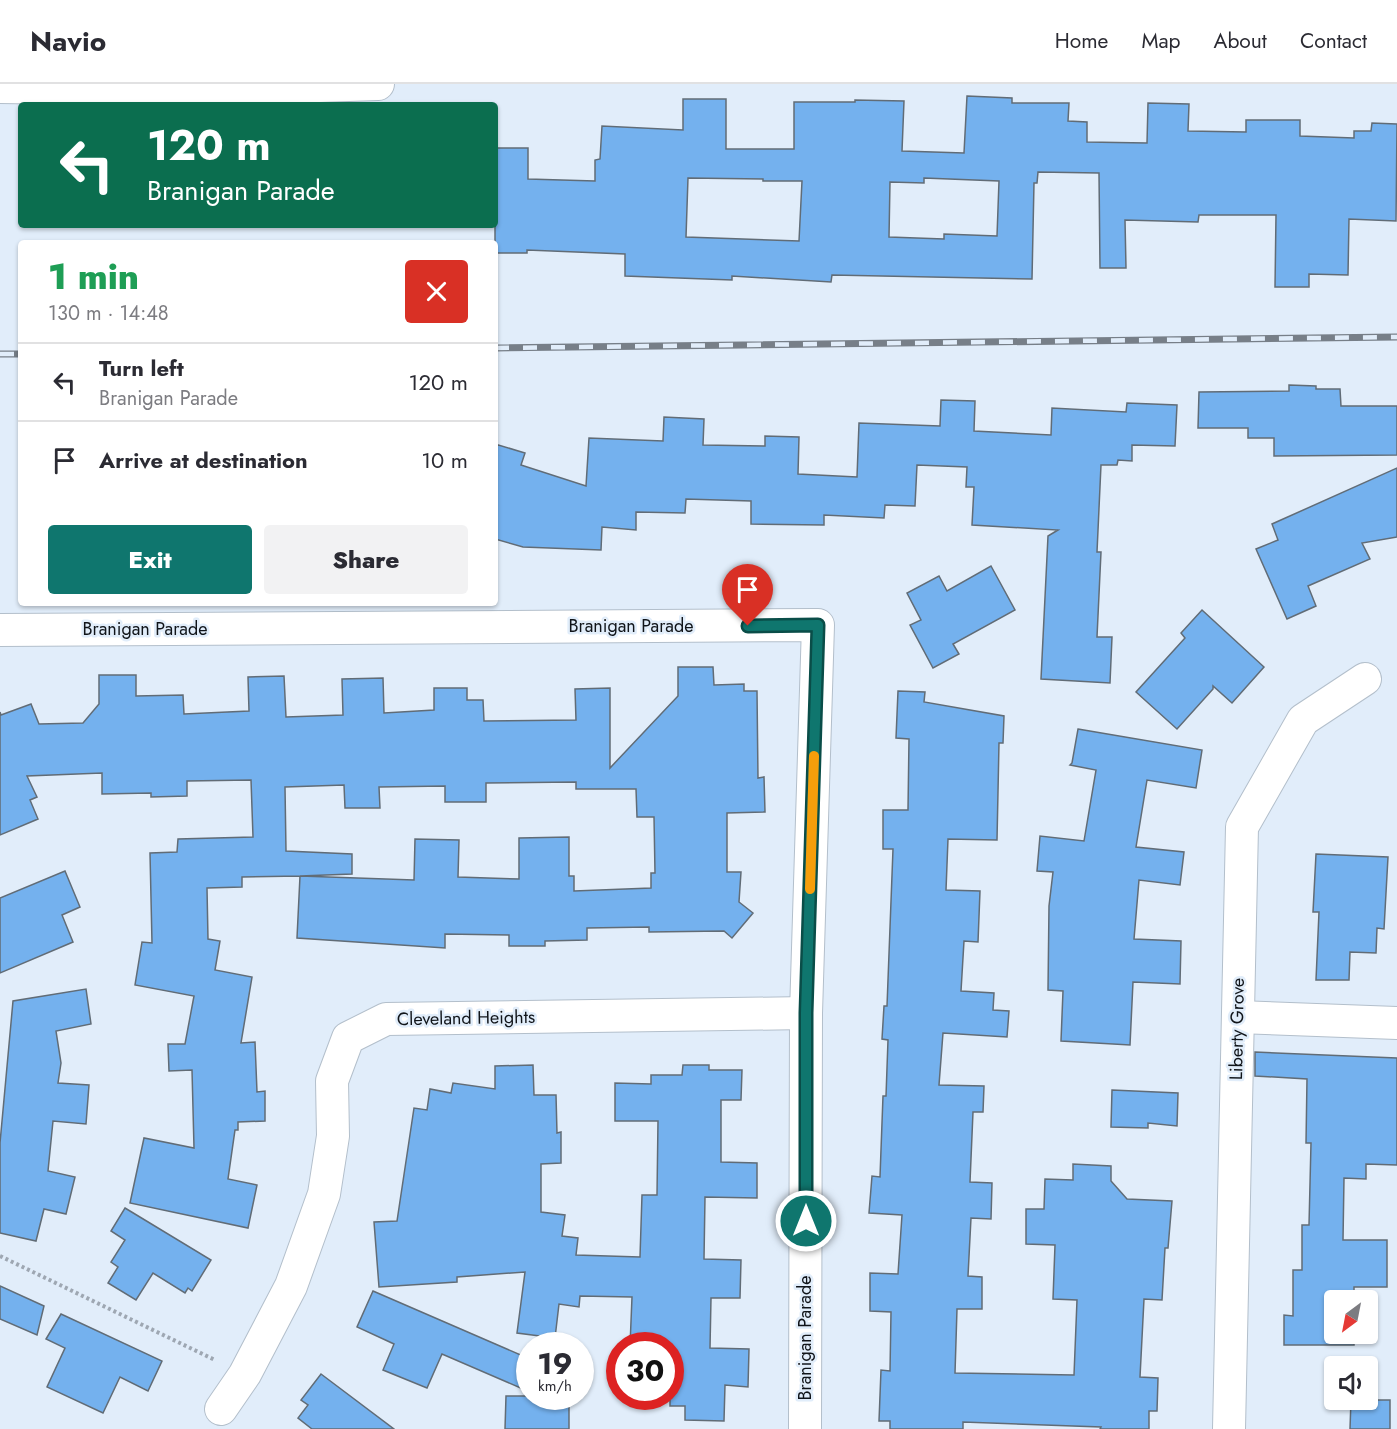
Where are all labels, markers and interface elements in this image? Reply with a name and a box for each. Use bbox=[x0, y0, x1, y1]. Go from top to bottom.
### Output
text: Navio bbox=[30, 21, 106, 62]
text: Home bbox=[1055, 26, 1108, 56]
text: Map bbox=[1141, 26, 1181, 56]
text: About bbox=[1214, 26, 1267, 56]
text: Contact bbox=[1300, 26, 1367, 56]
text: 120 m bbox=[147, 115, 271, 176]
icon: left bbox=[48, 126, 126, 204]
text: Branigan Parade bbox=[147, 171, 335, 210]
text: 1 min bbox=[48, 250, 139, 302]
button: close bbox=[405, 260, 468, 323]
text: 130 m · 14:48 bbox=[48, 299, 169, 328]
text: Turn left bbox=[99, 352, 184, 384]
icon: left bbox=[48, 366, 81, 399]
text: 120 m bbox=[409, 366, 468, 398]
text: Branigan Parade bbox=[99, 384, 238, 413]
icon: arrive bbox=[48, 444, 81, 477]
text: Arrive at destination bbox=[99, 444, 308, 476]
text: 10 m bbox=[421, 444, 468, 476]
button: Exit bbox=[48, 525, 252, 594]
button: Share bbox=[264, 525, 468, 594]
pin bbox=[722, 564, 773, 626]
icon: arrive bbox=[731, 573, 764, 606]
street label: Branigan Parade bbox=[568, 613, 694, 639]
street label: Branigan Parade bbox=[82, 616, 208, 642]
street label: Liberty Grove bbox=[1223, 978, 1251, 1080]
street label: Cleveland Heights bbox=[397, 1004, 535, 1032]
position arrow bbox=[774, 1189, 838, 1253]
street label: Branigan Parade bbox=[792, 1275, 818, 1401]
north arrow bbox=[1324, 1290, 1378, 1344]
map controls bbox=[1324, 1290, 1378, 1410]
speed limit sign: 30 bbox=[606, 1332, 684, 1410]
text: 19 bbox=[537, 1342, 573, 1385]
button: sound bbox=[1324, 1356, 1378, 1410]
text: km/h bbox=[538, 1375, 572, 1397]

